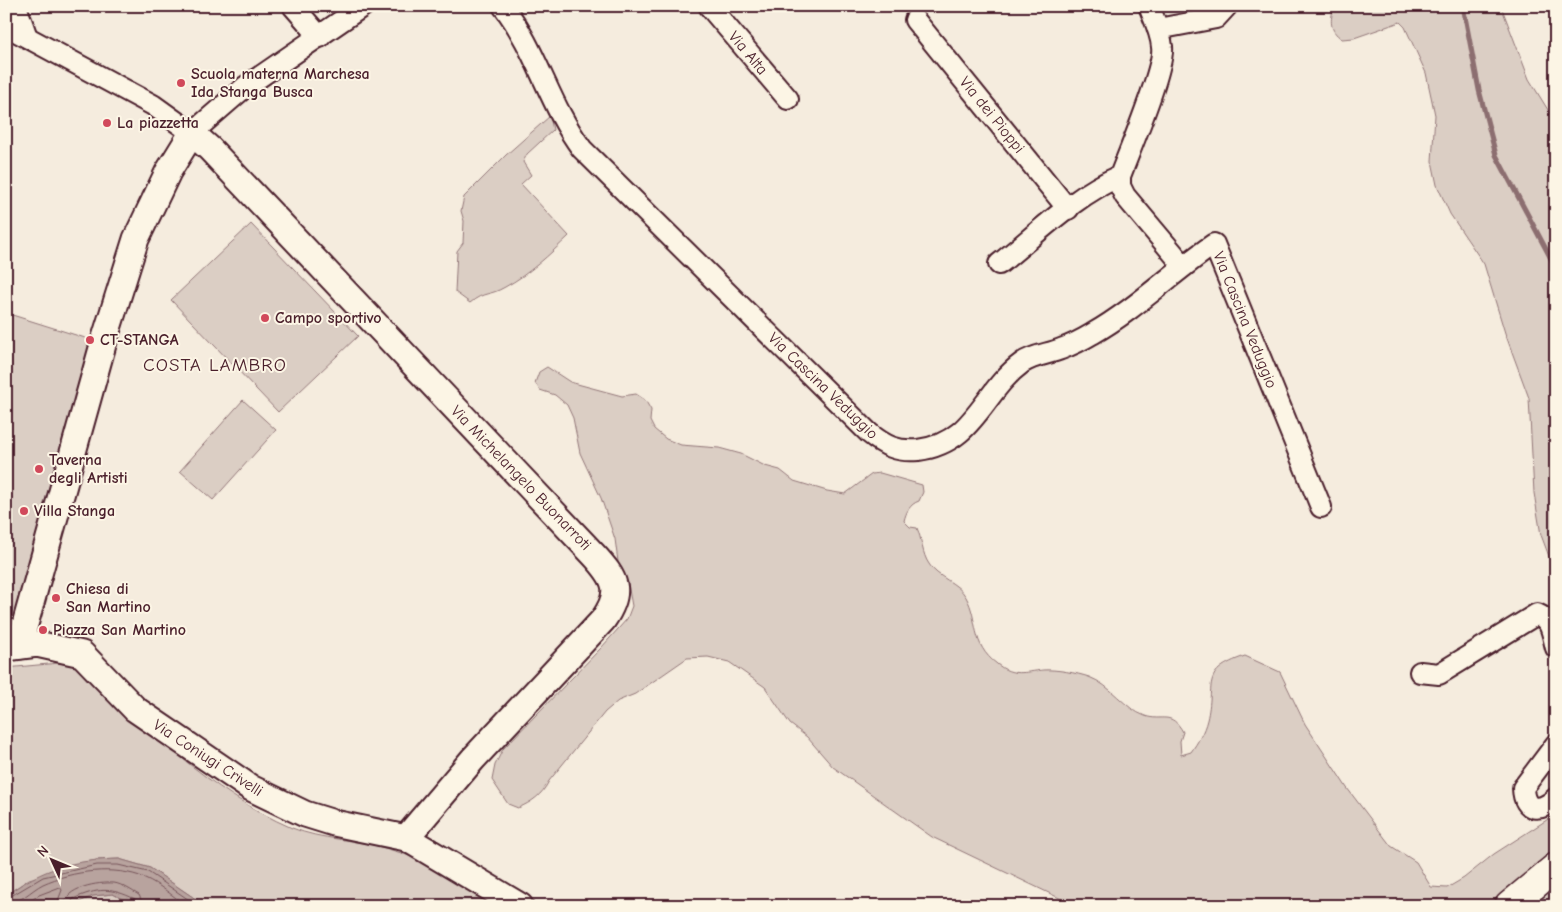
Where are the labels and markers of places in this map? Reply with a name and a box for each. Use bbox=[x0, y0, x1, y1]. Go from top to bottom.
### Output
place label: Scuola materna Marchesa Ida Stanga Busca bbox=[191, 65, 370, 101]
marker: Scuola materna Marchesa Ida Stanga Busca bbox=[175, 77, 187, 89]
place label: La piazzetta bbox=[117, 114, 199, 132]
marker: La piazzetta bbox=[101, 117, 113, 129]
place label: Campo sportivo bbox=[275, 309, 382, 327]
marker: Campo sportivo bbox=[259, 312, 271, 324]
place label: CT-STANGA bbox=[100, 331, 179, 349]
marker: CT-STANGA bbox=[84, 334, 96, 346]
place label: Taverna degli Artisti bbox=[49, 451, 128, 487]
marker: Taverna degli Artisti bbox=[33, 463, 45, 475]
place label: Villa Stanga bbox=[34, 502, 115, 520]
marker: Villa Stanga bbox=[18, 505, 30, 517]
place label: Chiesa di San Martino bbox=[66, 580, 151, 616]
marker: Chiesa di San Martino bbox=[50, 592, 62, 604]
place label: Piazza San Martino bbox=[53, 621, 186, 639]
marker: Piazza San Martino bbox=[37, 624, 49, 636]

